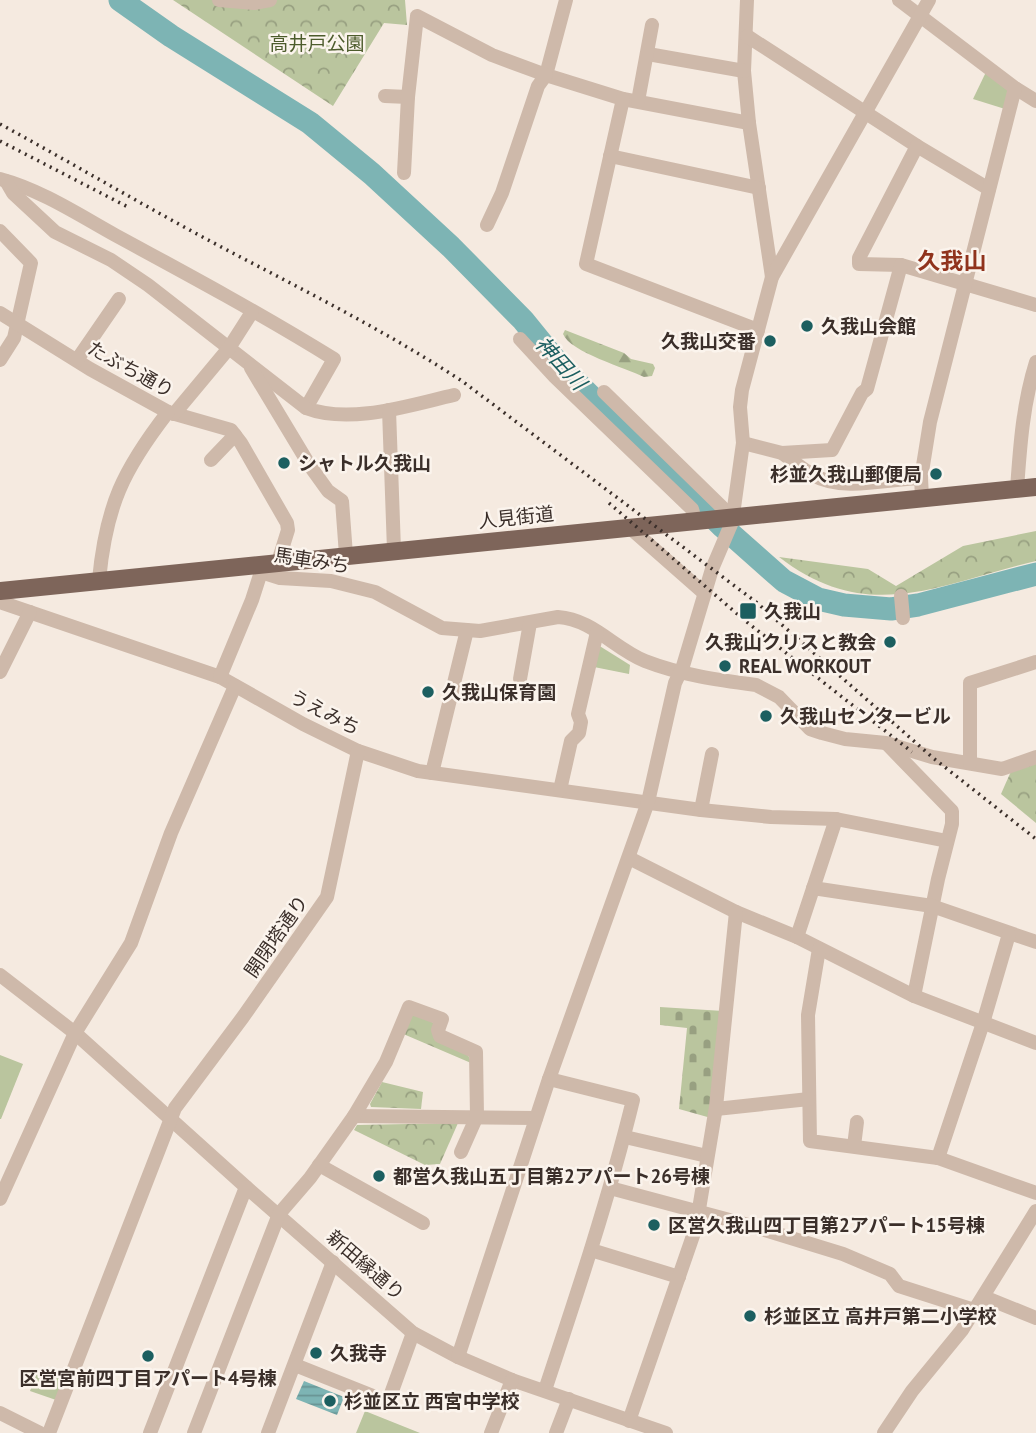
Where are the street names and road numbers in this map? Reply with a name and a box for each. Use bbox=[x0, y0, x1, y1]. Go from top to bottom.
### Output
street label: たぶち通り bbox=[84, 335, 178, 403]
street label: 人見街道 bbox=[477, 501, 555, 533]
street label: 馬車みち bbox=[273, 542, 351, 578]
street label: うえみち bbox=[286, 684, 364, 740]
street label: 開閉塔通り bbox=[239, 890, 313, 982]
street label: 新田縁通り bbox=[322, 1225, 410, 1305]

